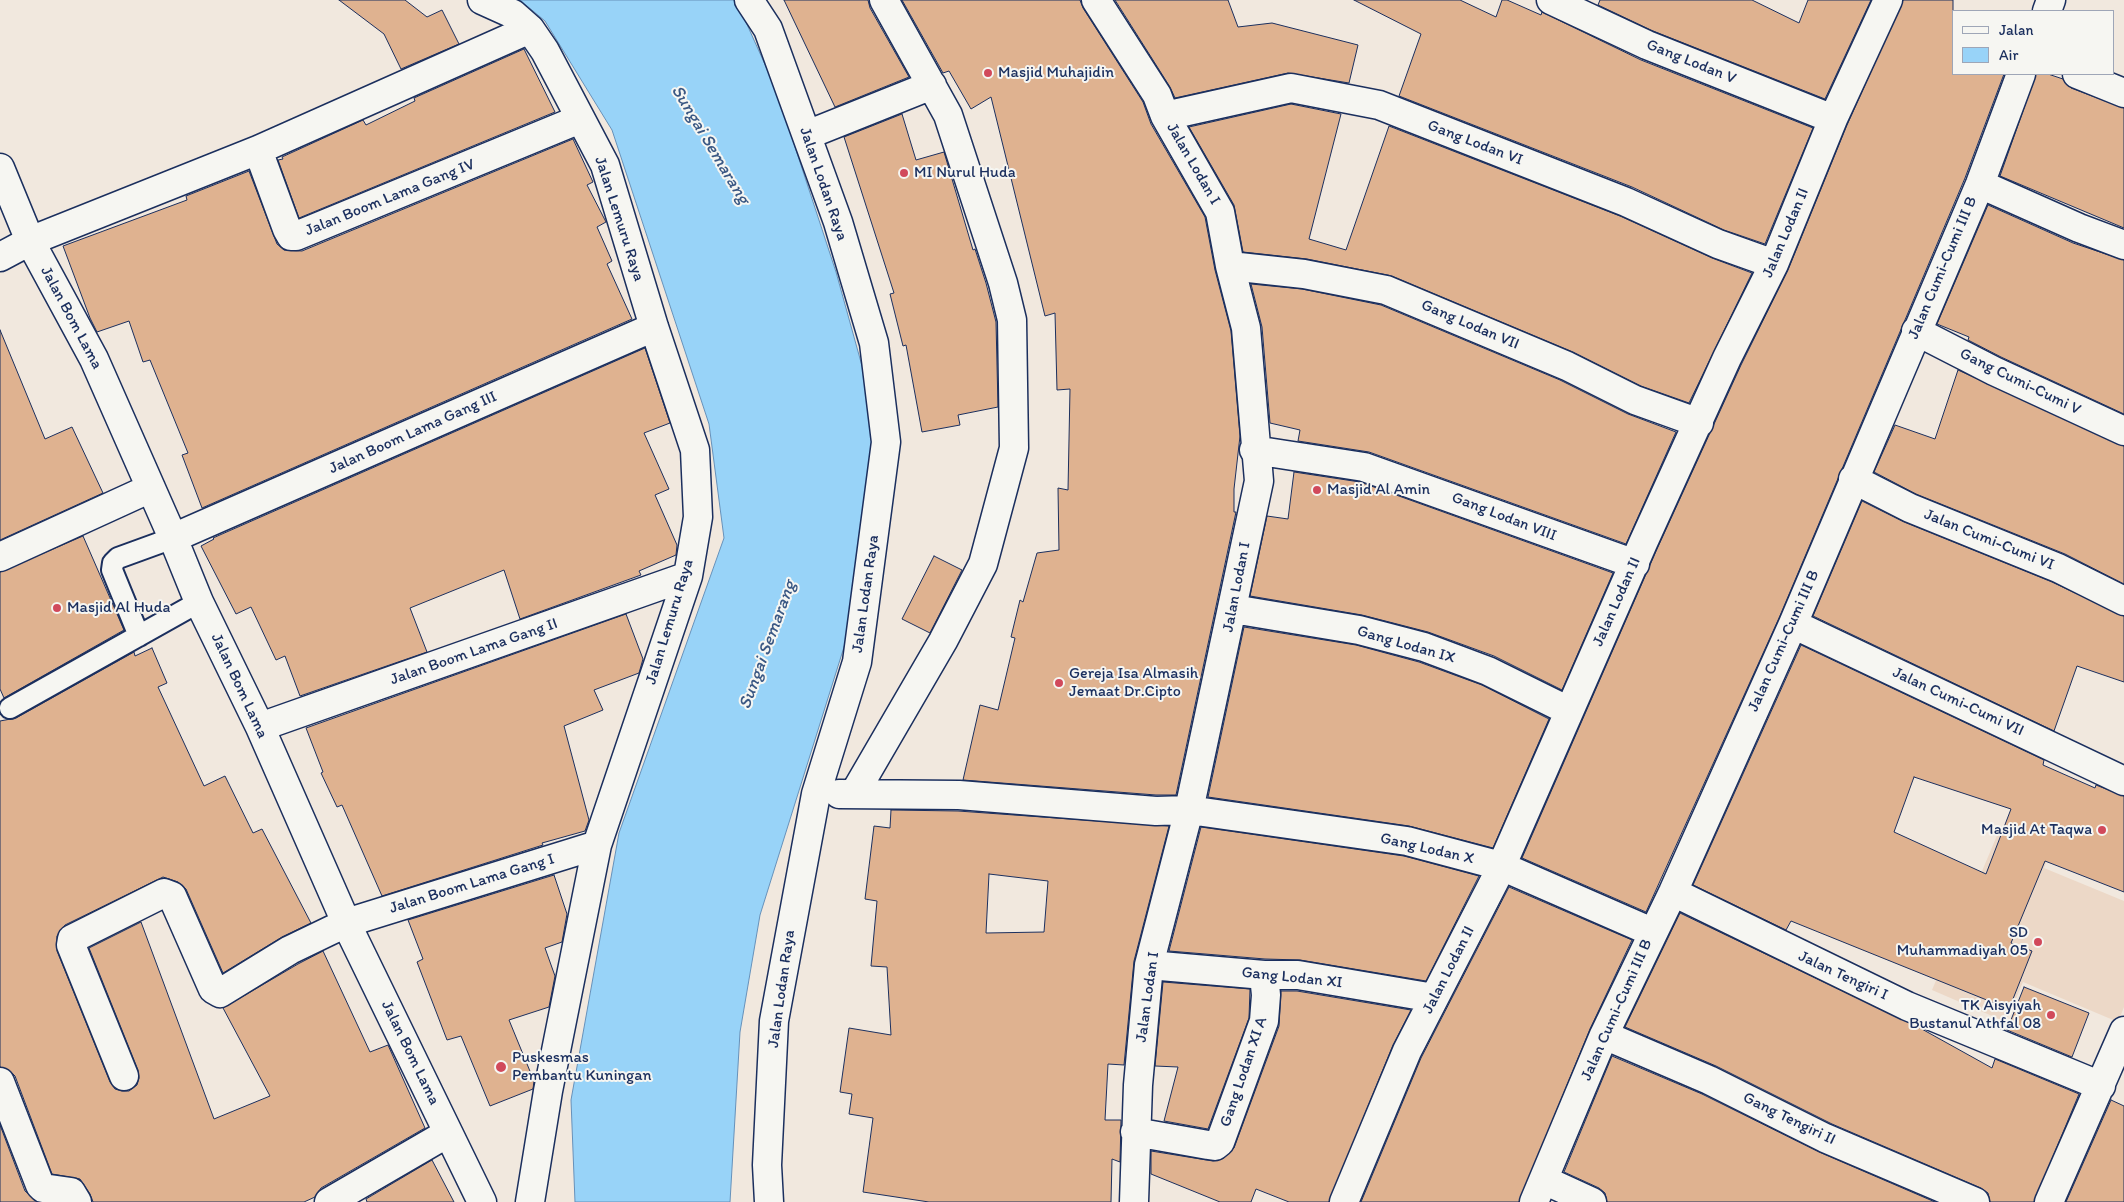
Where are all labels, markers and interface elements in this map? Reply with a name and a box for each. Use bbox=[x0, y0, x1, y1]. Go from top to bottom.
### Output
legend bbox=[1952, 10, 2114, 75]
text: Jalan bbox=[1999, 21, 2033, 39]
street label: Gang Lodan V bbox=[1644, 35, 1738, 89]
text: Air bbox=[1999, 46, 2018, 64]
place label: Masjid Muhajidin bbox=[998, 63, 1114, 83]
marker: Masjid Muhajidin bbox=[982, 67, 994, 79]
water label: Sungai Semarang bbox=[666, 82, 754, 208]
street label: Gang Lodan VI bbox=[1425, 116, 1525, 170]
street label: Jalan Lodan I bbox=[1162, 120, 1224, 208]
street label: Jalan Lodan Raya bbox=[795, 125, 851, 243]
street label: Jalan Lemuru Raya bbox=[590, 154, 648, 284]
street label: Jalan Boom Lama Gang IV bbox=[303, 155, 477, 241]
place label: MI Nurul Huda bbox=[914, 163, 1016, 183]
marker: MI Nurul Huda bbox=[898, 167, 910, 179]
street label: Jalan Lodan II bbox=[1758, 185, 1814, 281]
street label: Jalan Cumi-Cumi III B bbox=[1904, 194, 1982, 342]
street label: Jalan Bom Lama bbox=[36, 263, 106, 373]
street label: Gang Lodan VII bbox=[1418, 296, 1522, 354]
street label: Gang Cumi-Cumi V bbox=[1956, 344, 2084, 420]
street label: Jalan Boom Lama Gang III bbox=[326, 387, 500, 479]
place label: Masjid Al Amin bbox=[1327, 480, 1430, 500]
marker: Masjid Al Amin bbox=[1311, 484, 1323, 496]
street label: Gang Lodan VIII bbox=[1449, 488, 1559, 546]
street label: Jalan Cumi-Cumi VI bbox=[1921, 505, 2057, 575]
street label: Jalan Lodan Raya bbox=[848, 534, 884, 654]
street label: Jalan Lodan I bbox=[1219, 540, 1255, 634]
street label: Jalan Lodan II bbox=[1589, 554, 1645, 650]
street label: Jalan Lemuru Raya bbox=[642, 557, 698, 687]
street label: Jalan Cumi-Cumi III B bbox=[1744, 567, 1824, 715]
water label: Sungai Semarang bbox=[735, 578, 801, 712]
place label: Masjid Al Huda bbox=[67, 598, 170, 618]
marker: Masjid Al Huda bbox=[51, 602, 63, 614]
street label: Jalan Boom Lama Gang II bbox=[388, 614, 560, 690]
street label: Gang Lodan IX bbox=[1355, 622, 1457, 668]
street label: Jalan Bom Lama bbox=[206, 630, 272, 742]
street label: Jalan Cumi-Cumi VII bbox=[1889, 663, 2027, 741]
place label: Gereja Isa Almasih Jemaat Dr.Cipto bbox=[1069, 664, 1198, 702]
marker: Gereja Isa Almasih Jemaat Dr.Cipto bbox=[1053, 677, 1065, 689]
place label: Masjid At Taqwa bbox=[1981, 820, 2092, 840]
marker: Masjid At Taqwa bbox=[2096, 824, 2108, 836]
street label: Gang Lodan X bbox=[1378, 829, 1476, 869]
street label: Jalan Boom Lama Gang I bbox=[387, 850, 557, 918]
street label: Jalan Lodan II bbox=[1419, 923, 1479, 1017]
place label: SD Muhammadiyah 05 bbox=[1897, 923, 2028, 961]
street label: Jalan Lodan Raya bbox=[764, 929, 800, 1049]
street label: Jalan Cumi-Cumi III B bbox=[1577, 936, 1657, 1084]
marker: SD Muhammadiyah 05 bbox=[2032, 936, 2044, 948]
street label: Jalan Tengiri I bbox=[1795, 947, 1891, 1005]
street label: Jalan Lodan I bbox=[1132, 950, 1164, 1044]
street label: Gang Lodan XI bbox=[1241, 963, 1343, 993]
place label: TK Aisyiyah Bustanul Athfal 08 bbox=[1909, 996, 2041, 1034]
street label: Jalan Bom Lama bbox=[376, 998, 444, 1108]
marker: TK Aisyiyah Bustanul Athfal 08 bbox=[2045, 1009, 2057, 1021]
street label: Gang Lodan XI A bbox=[1216, 1014, 1272, 1130]
place label: Puskesmas Pembantu Kuningan bbox=[512, 1048, 652, 1086]
marker: Puskesmas Pembantu Kuningan bbox=[494, 1060, 508, 1074]
street label: Gang Tengiri II bbox=[1740, 1088, 1838, 1150]

